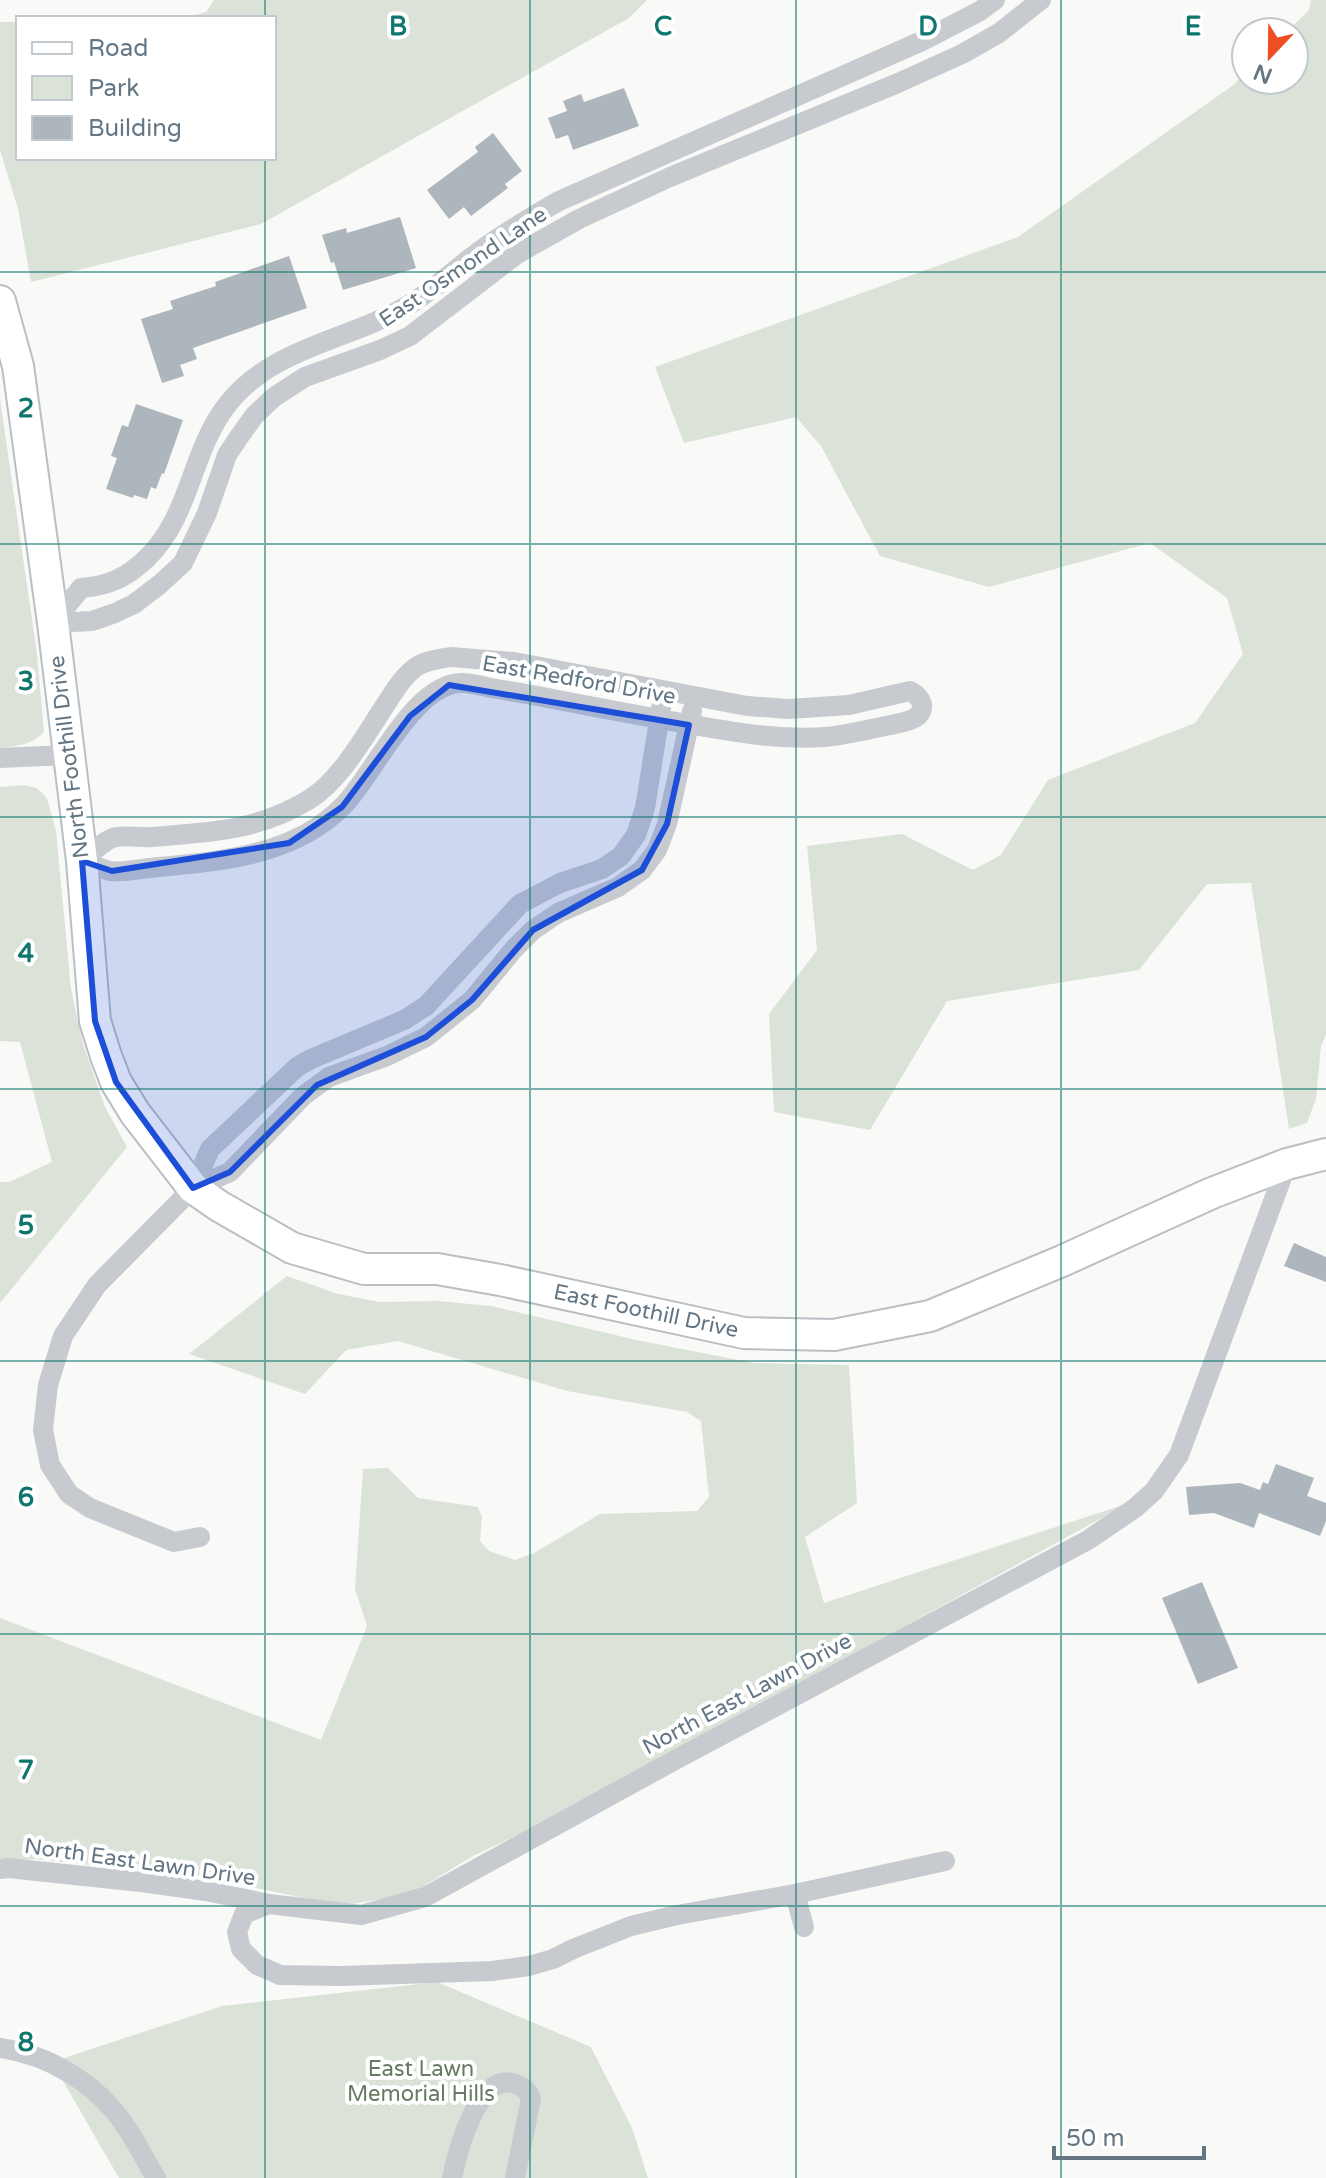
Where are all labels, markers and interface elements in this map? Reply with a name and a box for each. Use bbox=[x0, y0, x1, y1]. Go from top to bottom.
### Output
text: B bbox=[389, 11, 407, 42]
text: C bbox=[654, 11, 672, 42]
text: D bbox=[918, 11, 938, 42]
text: E bbox=[1185, 11, 1201, 42]
legend bbox=[16, 16, 276, 160]
north arrow bbox=[1230, 16, 1310, 96]
text: Road bbox=[88, 34, 148, 63]
text: N bbox=[1250, 58, 1276, 89]
text: Park bbox=[88, 74, 139, 103]
text: Building bbox=[88, 114, 182, 143]
street label: East Osmond Lane bbox=[374, 201, 552, 333]
text: 2 bbox=[18, 393, 34, 424]
street label: East Redford Drive bbox=[480, 650, 678, 710]
street label: North Foothill Drive bbox=[44, 654, 94, 860]
text: 3 bbox=[18, 666, 34, 697]
text: 4 bbox=[18, 938, 34, 969]
text: 5 bbox=[18, 1210, 34, 1241]
street label: East Foothill Drive bbox=[551, 1279, 741, 1343]
text: 6 bbox=[18, 1482, 34, 1513]
street label: North East Lawn Drive bbox=[638, 1628, 856, 1760]
text: 7 bbox=[18, 1755, 34, 1786]
street label: North East Lawn Drive bbox=[23, 1833, 257, 1891]
text: 8 bbox=[18, 2027, 34, 2058]
park label: East Lawn Memorial Hills bbox=[347, 2056, 495, 2107]
scale bar bbox=[1054, 2110, 1204, 2160]
text: 50 m bbox=[1066, 2124, 1124, 2153]

